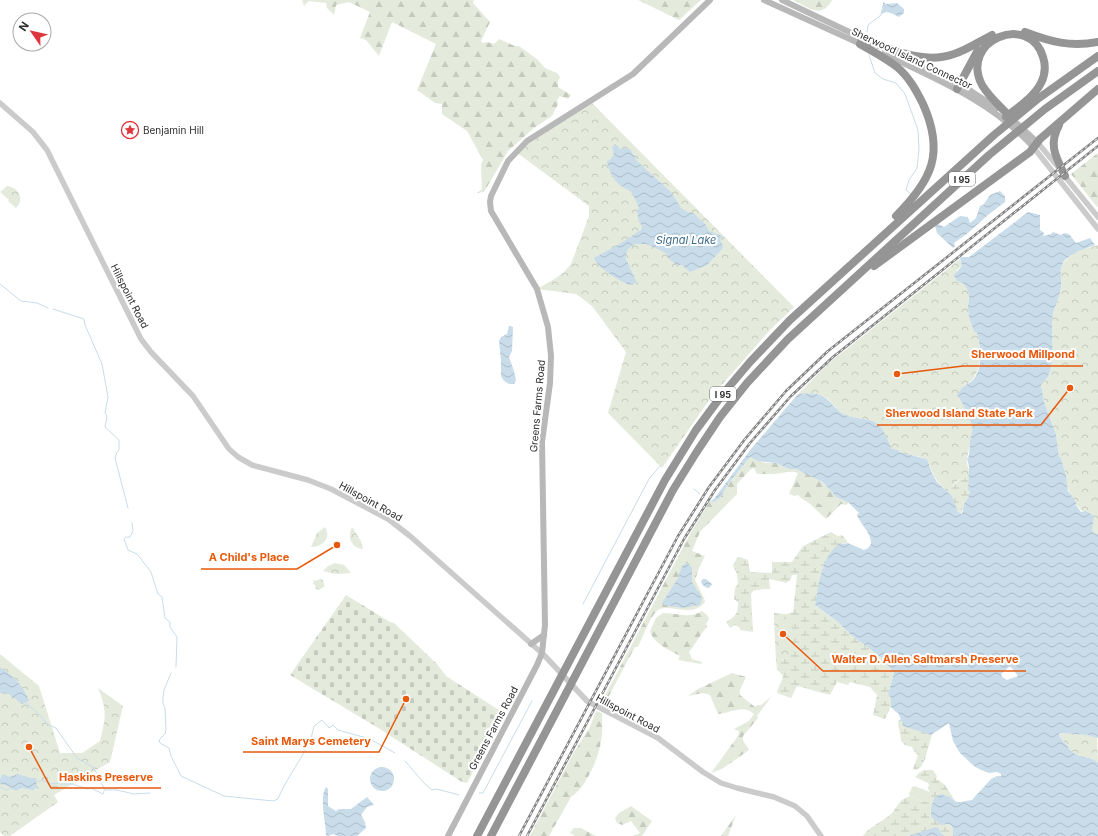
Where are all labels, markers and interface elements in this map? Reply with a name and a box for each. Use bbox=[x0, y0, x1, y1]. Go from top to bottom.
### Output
north arrow bbox=[12, 12, 52, 52]
text: N bbox=[16, 19, 32, 34]
street label: Sherwood Island Connector bbox=[850, 25, 974, 91]
place icon: Benjamin Hill bbox=[120, 120, 140, 140]
place label: Benjamin Hill bbox=[143, 124, 204, 136]
road number: I 95 bbox=[949, 172, 975, 186]
water label: Signal Lake bbox=[656, 233, 716, 247]
street label: Hillspoint Road bbox=[109, 262, 151, 330]
callout: Sherwood Millpond bbox=[963, 343, 1083, 366]
text: Sherwood Millpond bbox=[971, 347, 1075, 361]
street label: Greens Farms Road bbox=[527, 359, 547, 453]
road number: I 95 bbox=[710, 387, 736, 401]
callout: Sherwood Island State Park bbox=[877, 402, 1041, 425]
text: Sherwood Island State Park bbox=[885, 406, 1033, 420]
street label: Hillspoint Road bbox=[337, 479, 405, 523]
callout: A Child's Place bbox=[201, 546, 297, 569]
text: A Child's Place bbox=[209, 550, 290, 564]
callout: Walter D. Allen Saltmarsh Preserve bbox=[823, 648, 1026, 671]
text: Walter D. Allen Saltmarsh Preserve bbox=[832, 652, 1019, 666]
street label: Greens Farms Road bbox=[466, 684, 520, 772]
street label: Hillspoint Road bbox=[594, 691, 662, 735]
callout: Saint Marys Cemetery bbox=[243, 729, 379, 752]
text: Saint Marys Cemetery bbox=[251, 734, 371, 748]
callout: Haskins Preserve bbox=[51, 765, 161, 788]
text: Haskins Preserve bbox=[59, 770, 153, 784]

